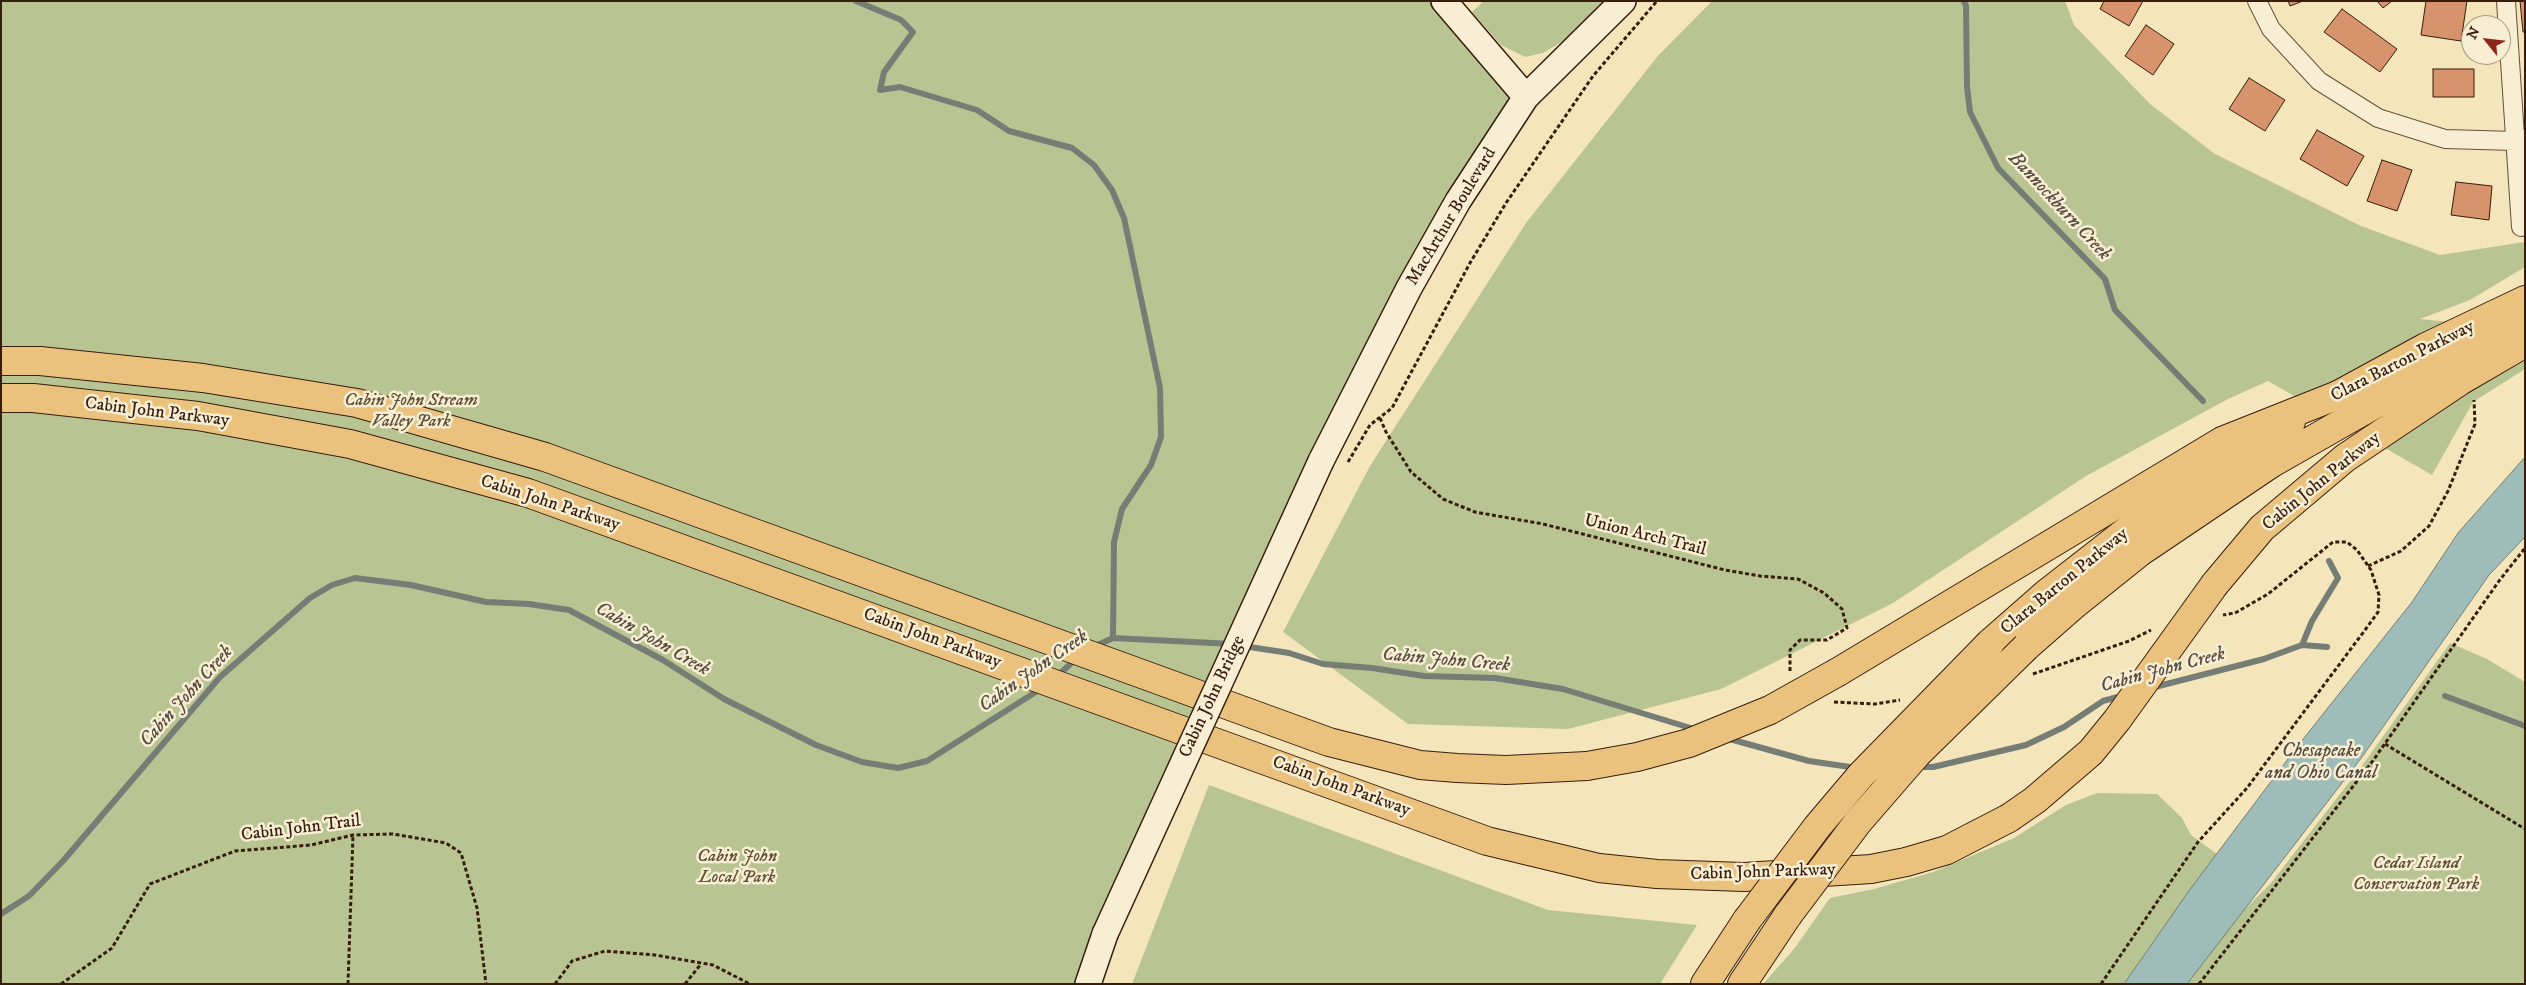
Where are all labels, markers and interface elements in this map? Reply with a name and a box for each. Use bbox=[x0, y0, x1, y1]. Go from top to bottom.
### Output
north arrow bbox=[2461, 15, 2511, 65]
text: N bbox=[2463, 24, 2484, 43]
street label: MacArthur Boulevard bbox=[1402, 144, 1502, 290]
water label: Bannockburn Creek bbox=[2003, 148, 2115, 266]
street label: Clara Barton Parkway bbox=[2328, 317, 2478, 407]
park label: Cabin John Stream Valley Park bbox=[344, 390, 478, 432]
street label: Cabin John Parkway bbox=[84, 393, 230, 433]
street label: Cabin John Parkway bbox=[2259, 428, 2385, 536]
street label: Cabin John Parkway bbox=[478, 471, 622, 537]
street label: Union Arch Trail bbox=[1582, 510, 1708, 562]
street label: Clara Barton Parkway bbox=[1997, 524, 2133, 640]
water label: Cabin John Creek bbox=[591, 598, 713, 682]
street label: Cabin John Parkway bbox=[860, 604, 1004, 674]
water label: Cabin John Creek bbox=[975, 626, 1093, 718]
street label: Cabin John Bridge bbox=[1175, 633, 1251, 761]
water label: Cabin John Creek bbox=[136, 642, 238, 752]
water label: Cabin John Creek bbox=[2098, 643, 2228, 699]
water label: Cabin John Creek bbox=[1381, 644, 1511, 678]
water label: Chesapeake and Ohio Canal bbox=[2265, 741, 2377, 785]
street label: Cabin John Parkway bbox=[1269, 752, 1413, 822]
street label: Cabin John Trail bbox=[240, 811, 362, 847]
park label: Cabin John Local Park bbox=[697, 846, 777, 889]
park label: Cedar Island Conservation Park bbox=[2353, 853, 2479, 896]
street label: Cabin John Parkway bbox=[1690, 860, 1836, 886]

